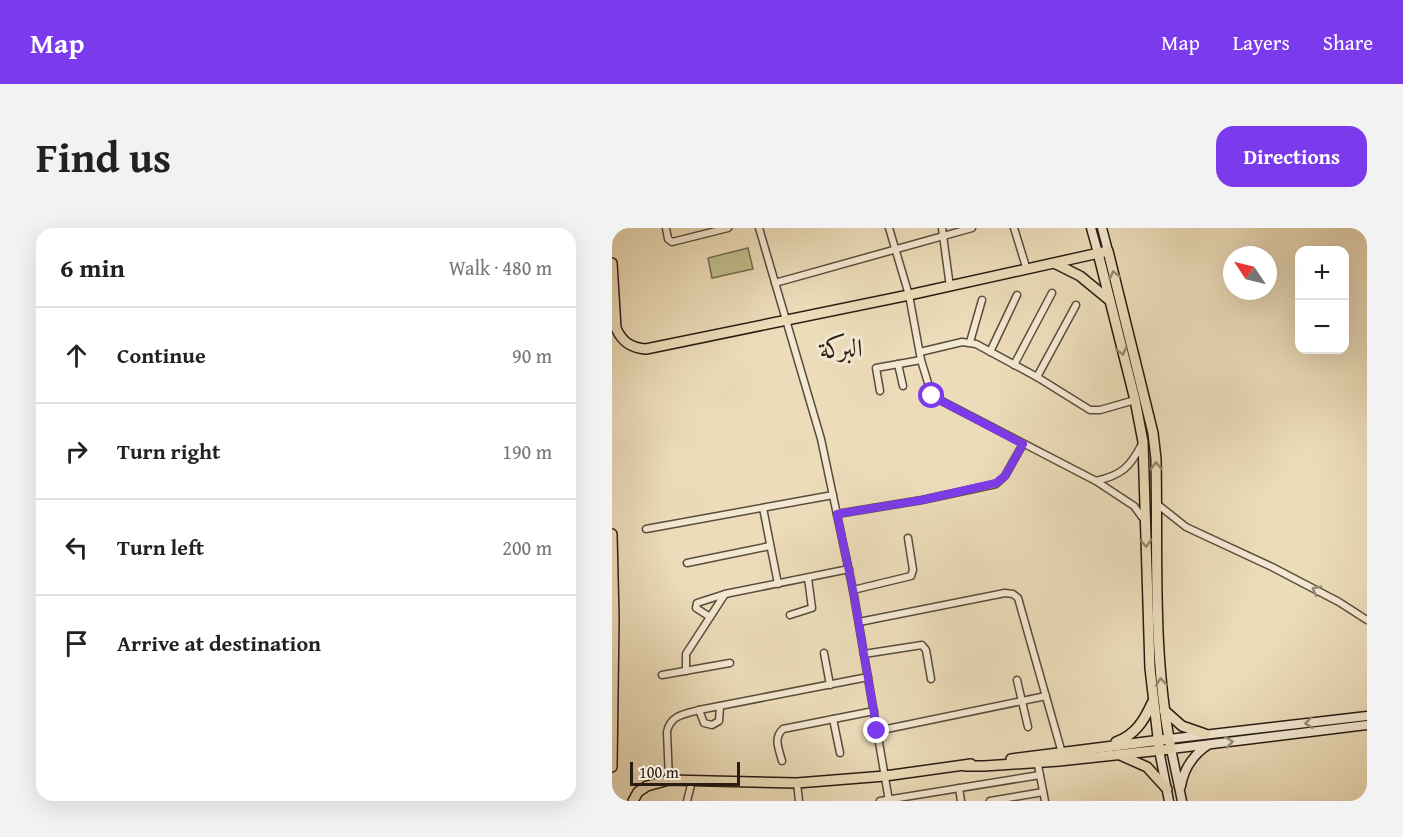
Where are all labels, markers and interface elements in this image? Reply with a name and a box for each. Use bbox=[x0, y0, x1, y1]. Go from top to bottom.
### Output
text: Map bbox=[30, 22, 84, 63]
text: Map bbox=[1161, 27, 1200, 58]
text: Layers bbox=[1233, 27, 1290, 58]
text: Share bbox=[1323, 27, 1373, 58]
text: Find us bbox=[36, 126, 171, 187]
button: Directions bbox=[1216, 126, 1367, 187]
north arrow bbox=[1223, 246, 1277, 300]
map controls bbox=[1295, 246, 1349, 354]
button: + bbox=[1295, 246, 1349, 300]
text: 6 min bbox=[60, 248, 125, 287]
text: Walk · 480 m bbox=[449, 253, 552, 282]
one-way arrow bbox=[1109, 271, 1122, 281]
button: − bbox=[1295, 300, 1349, 354]
district label: البركة bbox=[817, 328, 863, 367]
icon: ahead bbox=[60, 339, 93, 372]
text: Continue bbox=[117, 339, 206, 371]
text: 90 m bbox=[512, 341, 552, 370]
one-way arrow bbox=[1115, 345, 1128, 355]
route start bbox=[918, 382, 944, 408]
icon: right bbox=[60, 435, 93, 468]
text: Turn right bbox=[117, 435, 220, 467]
text: 190 m bbox=[502, 437, 552, 466]
one-way arrow bbox=[1149, 461, 1162, 470]
icon: left bbox=[60, 531, 93, 564]
text: Turn left bbox=[117, 531, 204, 563]
text: 200 m bbox=[502, 533, 552, 562]
one-way arrow bbox=[1140, 539, 1152, 548]
one-way arrow bbox=[1312, 586, 1323, 597]
icon: arrive bbox=[60, 627, 93, 660]
text: Arrive at destination bbox=[117, 627, 321, 659]
one-way arrow bbox=[1155, 677, 1168, 686]
one-way arrow bbox=[1304, 716, 1313, 729]
route end bbox=[863, 717, 889, 743]
one-way arrow bbox=[1225, 736, 1234, 749]
scale bar bbox=[630, 759, 740, 786]
text: 100 m bbox=[639, 760, 679, 784]

